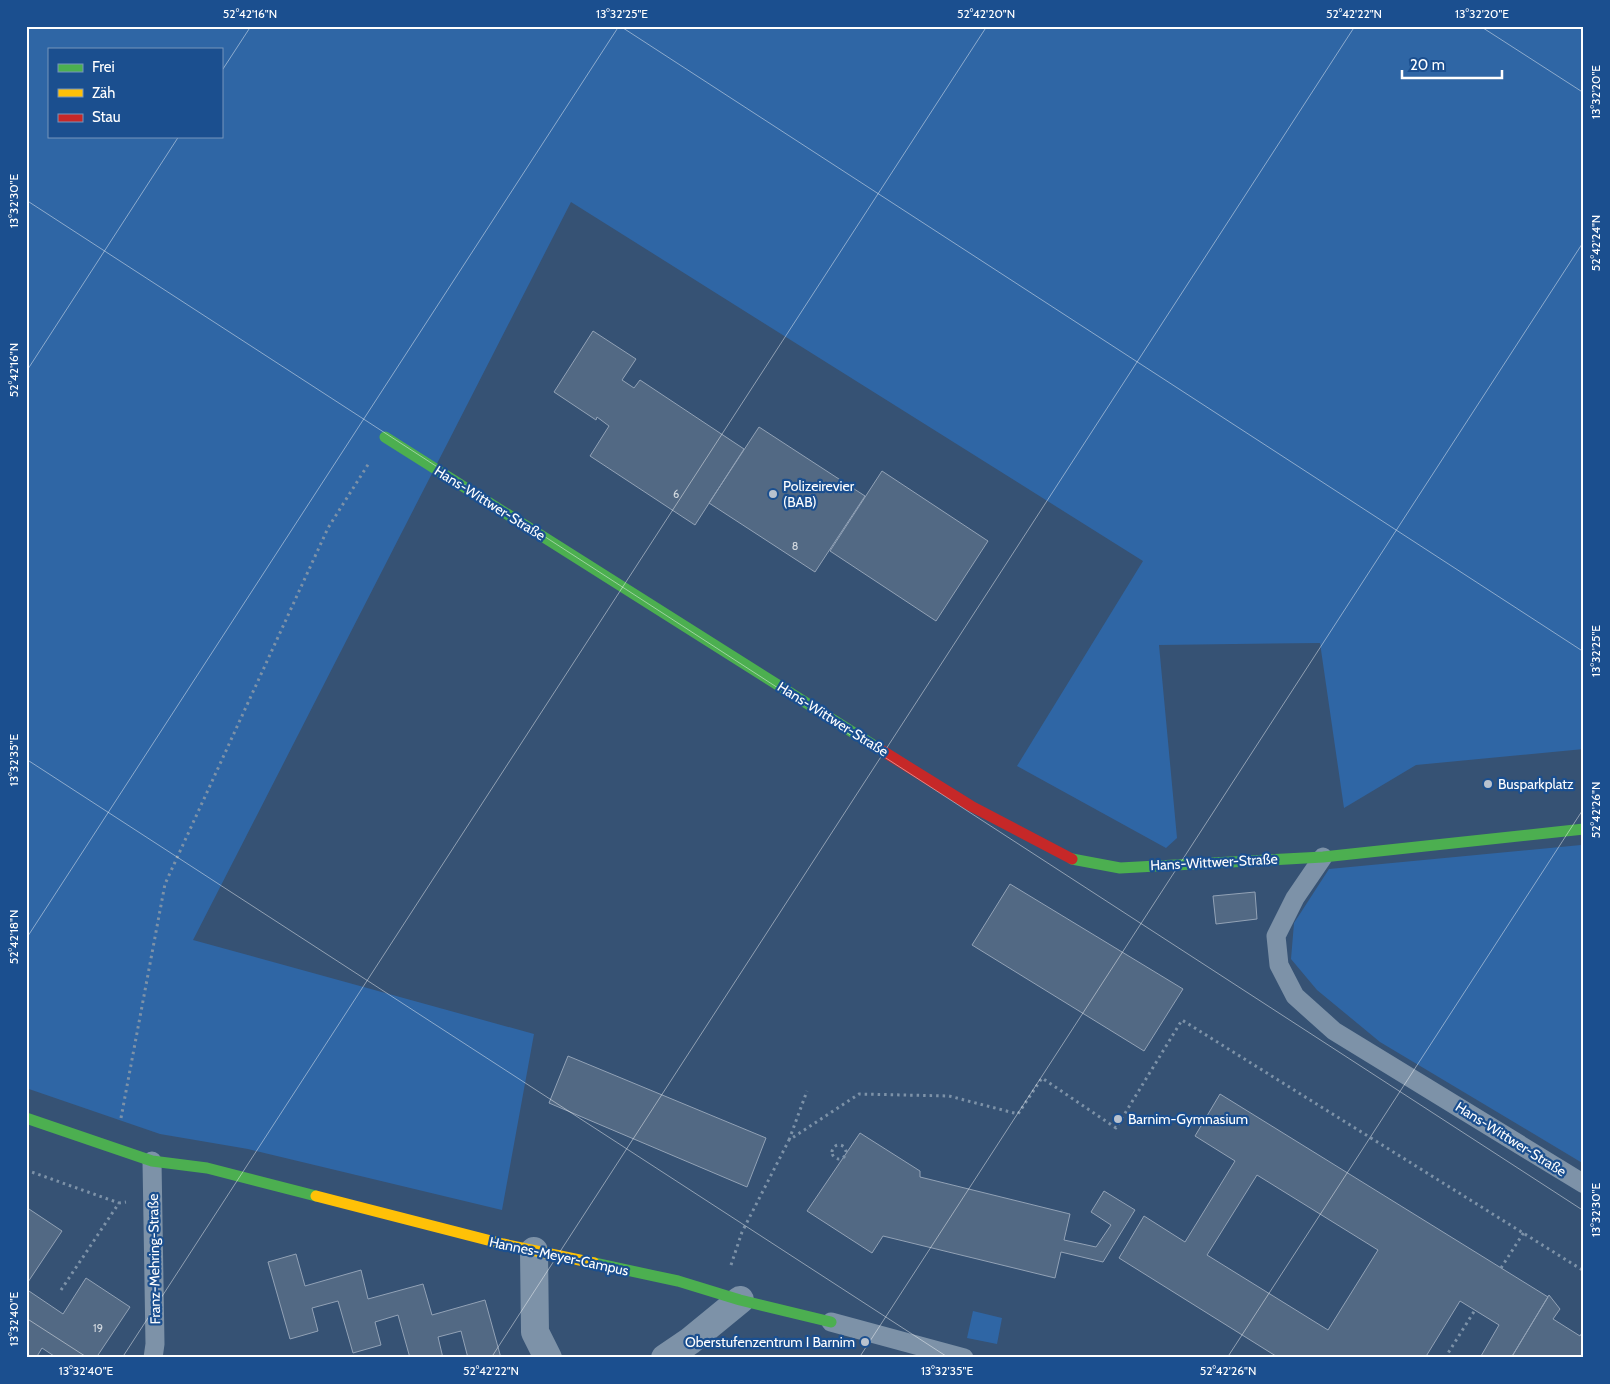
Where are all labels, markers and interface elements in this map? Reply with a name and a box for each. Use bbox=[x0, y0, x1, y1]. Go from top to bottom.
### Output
text: 52°42'16"N bbox=[223, 6, 277, 21]
text: 13°32'25"E bbox=[596, 6, 648, 21]
text: 52°42'20"N bbox=[957, 6, 1015, 21]
text: 52°42'22"N bbox=[1326, 6, 1382, 21]
text: 13°32'20"E bbox=[1455, 6, 1509, 21]
legend bbox=[48, 48, 222, 138]
scale bar bbox=[1402, 48, 1502, 80]
text: 20 m bbox=[1410, 56, 1445, 74]
text: Frei bbox=[92, 58, 115, 76]
text: 13°32'20"E bbox=[1588, 65, 1603, 119]
text: Zäh bbox=[92, 84, 115, 102]
text: Stau bbox=[92, 108, 121, 126]
text: 13°32'30"E bbox=[6, 174, 21, 228]
text: 52°42'24"N bbox=[1588, 215, 1603, 271]
text: 52°42'16"N bbox=[6, 343, 21, 397]
street label: Hans-Wittwer-Straße bbox=[431, 462, 549, 544]
place label: Polizeirevier (BAB) bbox=[783, 477, 855, 511]
house number: 6 bbox=[673, 487, 679, 501]
marker: Polizeirevier (BAB) bbox=[767, 488, 779, 500]
house number: 8 bbox=[792, 539, 798, 553]
text: 13°32'25"E bbox=[1588, 625, 1603, 677]
street label: Hans-Wittwer-Straße bbox=[774, 678, 892, 760]
text: 13°32'35"E bbox=[6, 734, 21, 786]
place label: Busparkplatz bbox=[1498, 775, 1574, 793]
marker: Busparkplatz bbox=[1482, 778, 1494, 790]
text: 52°42'26"N bbox=[1588, 782, 1603, 838]
street label: Hans-Wittwer-Straße bbox=[1150, 850, 1278, 874]
text: 52°42'18"N bbox=[6, 910, 21, 964]
street label: Hans-Wittwer-Straße bbox=[1452, 1098, 1570, 1180]
place label: Barnim-Gymnasium bbox=[1128, 1110, 1248, 1128]
marker: Barnim-Gymnasium bbox=[1112, 1113, 1124, 1125]
text: 13°32'30"E bbox=[1588, 1183, 1603, 1237]
street label: Franz-Mehring-Straße bbox=[144, 1194, 164, 1324]
street label: Hannes-Meyer-Campus bbox=[488, 1232, 631, 1280]
text: 13°32'40"E bbox=[6, 1291, 21, 1346]
house number: 19 bbox=[93, 1321, 103, 1335]
place label: Oberstufenzentrum I Barnim bbox=[685, 1333, 855, 1351]
marker: Oberstufenzentrum I Barnim bbox=[859, 1336, 871, 1348]
text: 13°32'40"E bbox=[59, 1363, 114, 1378]
text: 52°42'22"N bbox=[463, 1363, 519, 1378]
text: 13°32'35"E bbox=[921, 1363, 973, 1378]
text: 52°42'26"N bbox=[1200, 1363, 1256, 1378]

